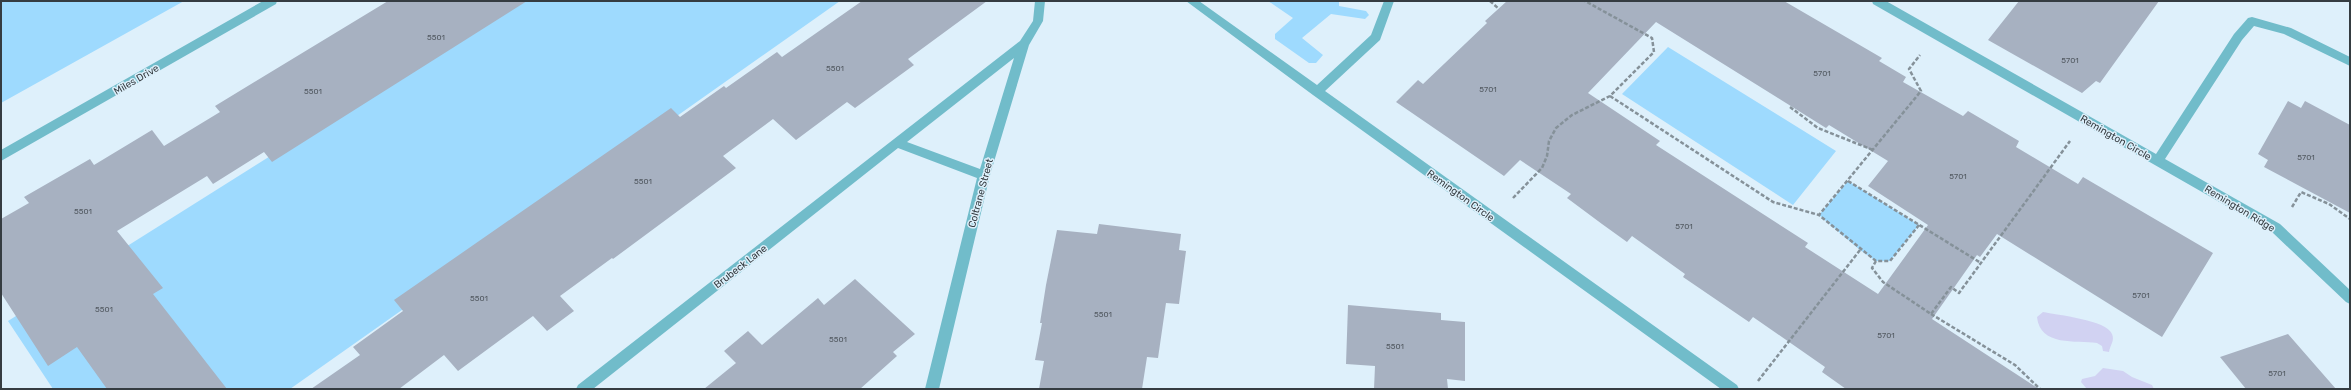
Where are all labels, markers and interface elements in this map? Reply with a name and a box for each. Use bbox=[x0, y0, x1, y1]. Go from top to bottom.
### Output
house number: 5501 bbox=[427, 33, 445, 42]
house number: 5701 bbox=[2061, 56, 2079, 65]
street label: Miles Drive bbox=[112, 62, 161, 98]
house number: 5501 bbox=[826, 64, 844, 73]
house number: 5701 bbox=[1813, 69, 1831, 78]
house number: 5701 bbox=[1479, 85, 1497, 94]
house number: 5501 bbox=[304, 87, 322, 96]
street label: Remington Circle bbox=[2078, 113, 2153, 163]
house number: 5701 bbox=[2297, 153, 2315, 162]
street label: Coltrane Street bbox=[966, 157, 996, 229]
street label: Remington Circle bbox=[1425, 167, 1497, 224]
house number: 5701 bbox=[1949, 172, 1967, 181]
house number: 5501 bbox=[634, 177, 652, 186]
street label: Remington Ridge bbox=[2202, 183, 2277, 235]
house number: 5501 bbox=[74, 207, 92, 216]
house number: 5701 bbox=[1675, 222, 1693, 231]
street label: Brubeck Lane bbox=[712, 242, 770, 291]
house number: 5701 bbox=[2132, 291, 2150, 300]
house number: 5501 bbox=[470, 294, 488, 303]
house number: 5501 bbox=[95, 305, 113, 314]
house number: 5501 bbox=[1094, 310, 1112, 319]
house number: 5701 bbox=[1877, 331, 1895, 340]
house number: 5501 bbox=[829, 335, 847, 344]
house number: 5501 bbox=[1386, 342, 1404, 351]
house number: 5701 bbox=[2268, 369, 2286, 378]

